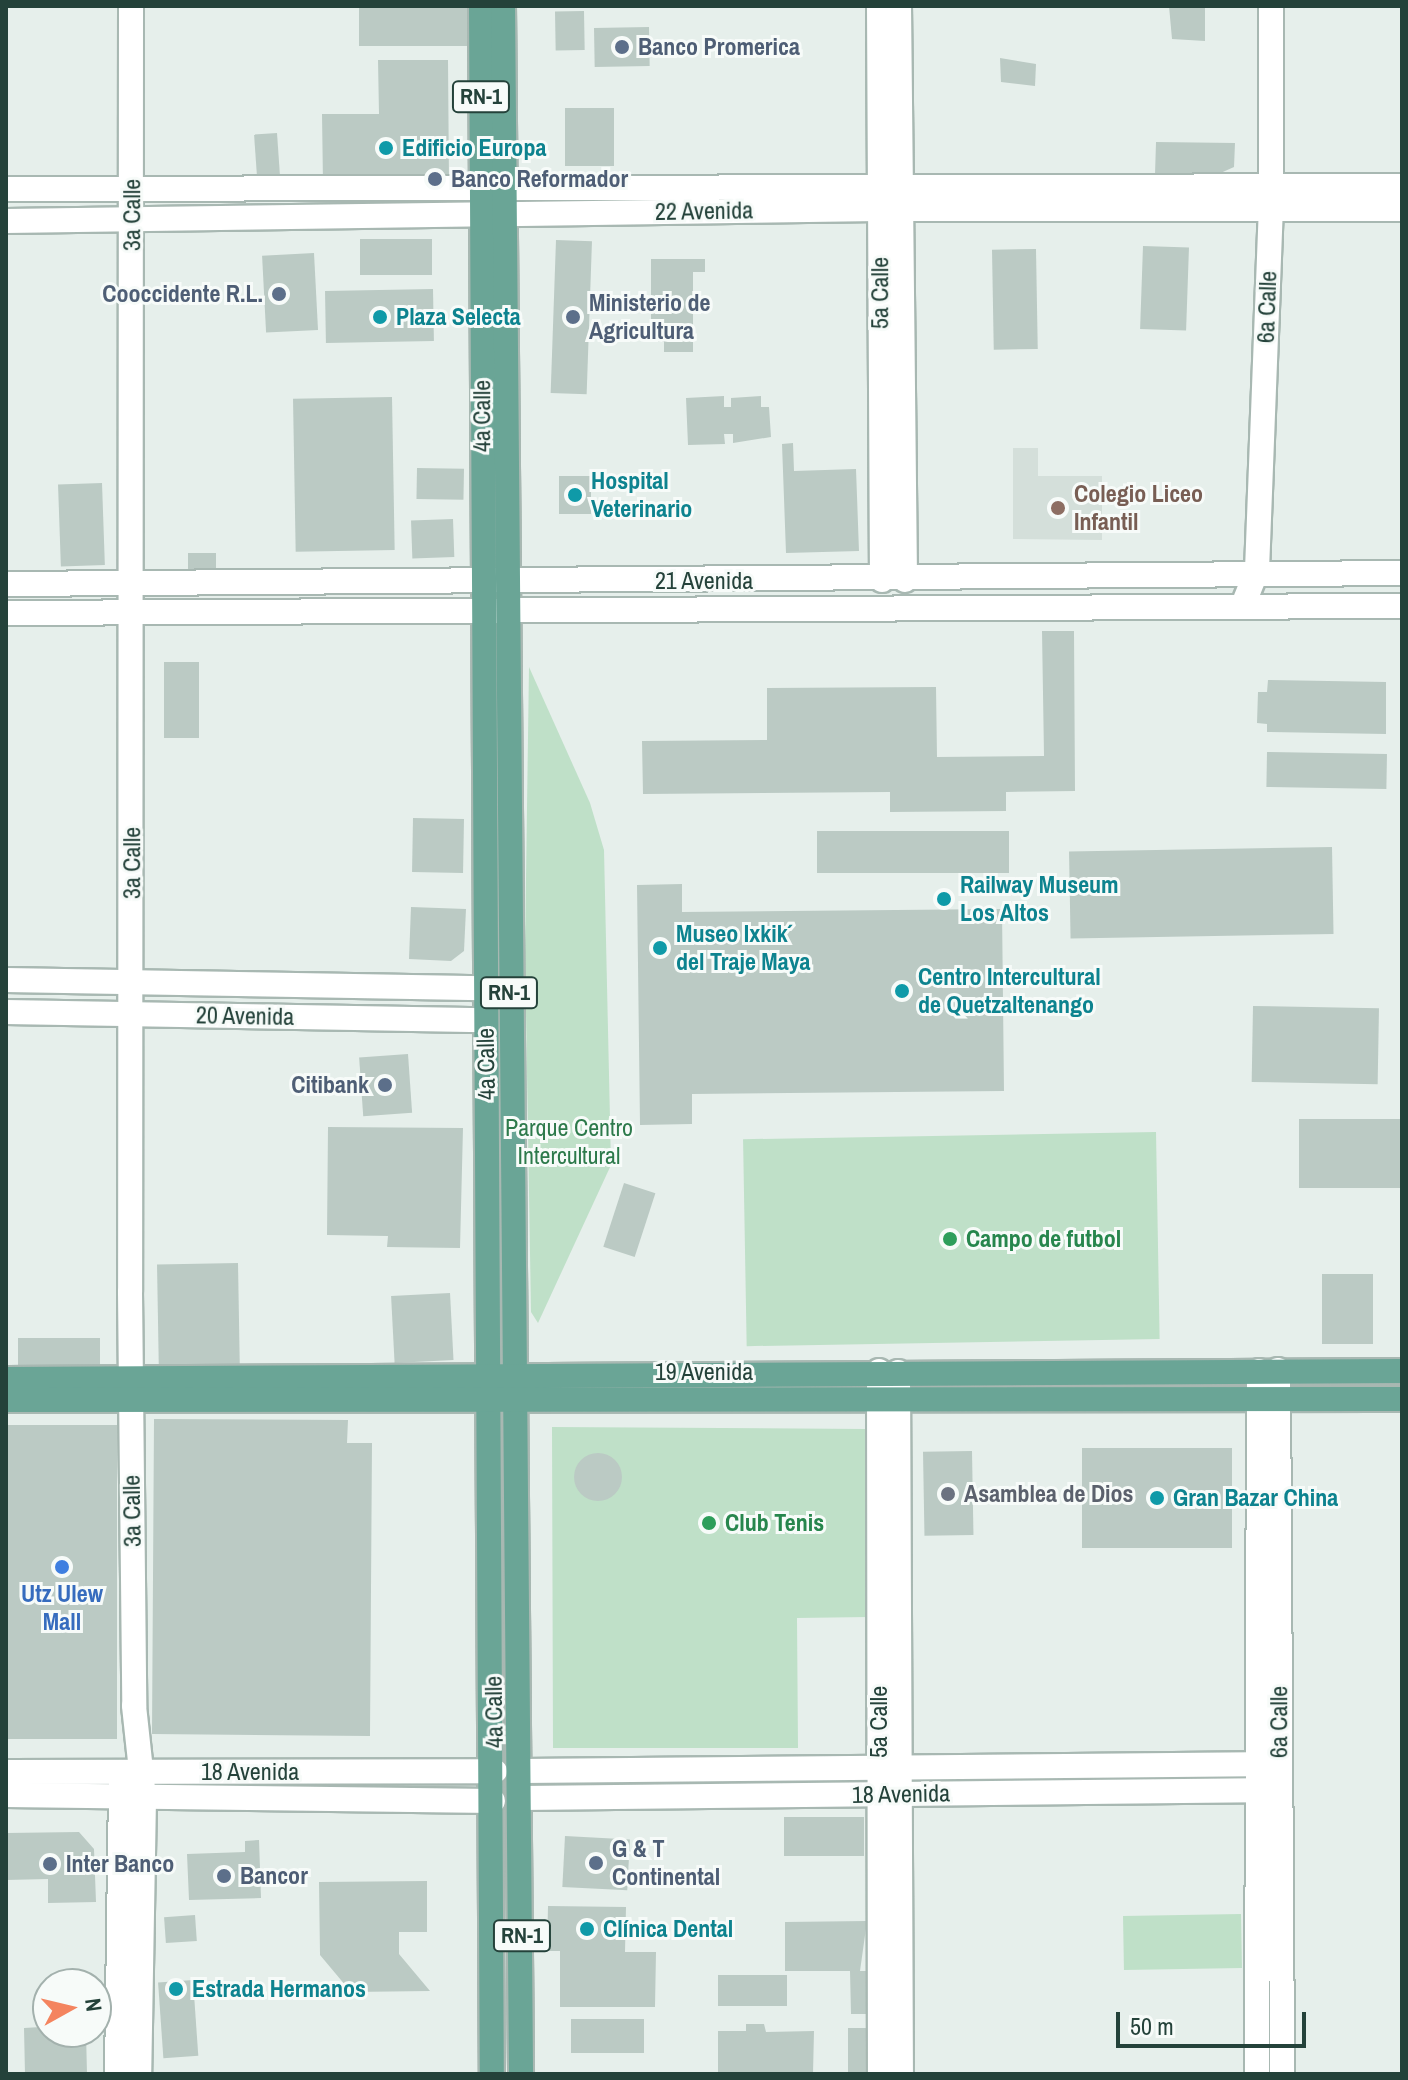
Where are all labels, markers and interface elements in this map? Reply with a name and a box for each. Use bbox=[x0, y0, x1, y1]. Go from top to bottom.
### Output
place label: Banco Promerica bbox=[638, 33, 800, 61]
marker: Banco Promerica bbox=[613, 38, 631, 56]
road number: RN-1 bbox=[451, 79, 511, 115]
place label: Edificio Europa bbox=[402, 134, 546, 162]
marker: Edificio Europa bbox=[377, 139, 395, 157]
place label: Banco Reformador bbox=[451, 165, 628, 193]
marker: Banco Reformador bbox=[426, 170, 444, 188]
street label: 3a Calle bbox=[118, 179, 146, 251]
street label: 22 Avenida bbox=[654, 196, 754, 226]
street label: 5a Calle bbox=[866, 257, 894, 329]
street label: 6a Calle bbox=[1251, 270, 1283, 344]
place label: Cooccidente R.L. bbox=[102, 280, 263, 308]
marker: Cooccidente R.L. bbox=[270, 285, 288, 303]
place label: Ministerio de Agricultura bbox=[589, 289, 710, 345]
place label: Plaza Selecta bbox=[396, 303, 521, 331]
marker: Plaza Selecta bbox=[371, 308, 389, 326]
marker: Ministerio de Agricultura bbox=[564, 308, 582, 326]
street label: 4a Calle bbox=[468, 380, 496, 452]
place label: Hospital Veterinario bbox=[591, 467, 692, 523]
place label: Colegio Liceo Infantil bbox=[1074, 480, 1203, 536]
marker: Hospital Veterinario bbox=[566, 486, 584, 504]
marker: Colegio Liceo Infantil bbox=[1049, 499, 1067, 517]
street label: 21 Avenida bbox=[654, 567, 754, 595]
street label: 3a Calle bbox=[118, 827, 146, 899]
place label: Railway Museum Los Altos bbox=[960, 871, 1119, 927]
marker: Railway Museum Los Altos bbox=[935, 890, 953, 908]
place label: Museo Ixkik´ del Traje Maya bbox=[676, 920, 811, 976]
marker: Museo Ixkik´ del Traje Maya bbox=[651, 939, 669, 957]
place label: Centro Intercultural de Quetzaltenango bbox=[918, 963, 1101, 1019]
road number: RN-1 bbox=[479, 975, 539, 1011]
marker: Centro Intercultural de Quetzaltenango bbox=[893, 982, 911, 1000]
street label: 20 Avenida bbox=[195, 1001, 295, 1031]
street label: 4a Calle bbox=[471, 1028, 501, 1100]
place label: Citibank bbox=[291, 1071, 369, 1099]
marker: Citibank bbox=[376, 1076, 394, 1094]
park label: Parque Centro Intercultural bbox=[505, 1114, 633, 1170]
place label: Campo de futbol bbox=[966, 1225, 1121, 1253]
marker: Campo de futbol bbox=[941, 1230, 959, 1248]
street label: 19 Avenida bbox=[654, 1358, 754, 1386]
street label: 3a Calle bbox=[117, 1475, 147, 1547]
place label: Asamblea de Dios bbox=[964, 1480, 1134, 1508]
place label: Gran Bazar China bbox=[1173, 1484, 1338, 1512]
marker: Asamblea de Dios bbox=[939, 1485, 957, 1503]
marker: Gran Bazar China bbox=[1148, 1489, 1166, 1507]
place label: Club Tenis bbox=[725, 1509, 824, 1537]
marker: Club Tenis bbox=[700, 1514, 718, 1532]
marker: Utz Ulew Mall bbox=[53, 1558, 71, 1576]
place label: Utz Ulew Mall bbox=[21, 1580, 103, 1636]
street label: 4a Calle bbox=[479, 1676, 509, 1748]
street label: 5a Calle bbox=[865, 1686, 893, 1758]
street label: 6a Calle bbox=[1265, 1686, 1293, 1758]
street label: 18 Avenida bbox=[200, 1758, 300, 1786]
street label: 18 Avenida bbox=[851, 1779, 951, 1809]
place label: G & T Continental bbox=[612, 1835, 720, 1891]
place label: Inter Banco bbox=[66, 1850, 174, 1878]
marker: G & T Continental bbox=[587, 1854, 605, 1872]
marker: Inter Banco bbox=[41, 1855, 59, 1873]
place label: Bancor bbox=[240, 1862, 308, 1890]
marker: Bancor bbox=[215, 1867, 233, 1885]
place label: Clínica Dental bbox=[603, 1915, 733, 1943]
road number: RN-1 bbox=[492, 1918, 552, 1954]
marker: Clínica Dental bbox=[578, 1920, 596, 1938]
north arrow bbox=[32, 1968, 112, 2048]
place label: Estrada Hermanos bbox=[192, 1975, 366, 2003]
marker: Estrada Hermanos bbox=[167, 1980, 185, 1998]
text: N bbox=[78, 1996, 110, 2013]
scale bar bbox=[1120, 1996, 1310, 2046]
text: 50 m bbox=[1130, 2010, 1174, 2042]

